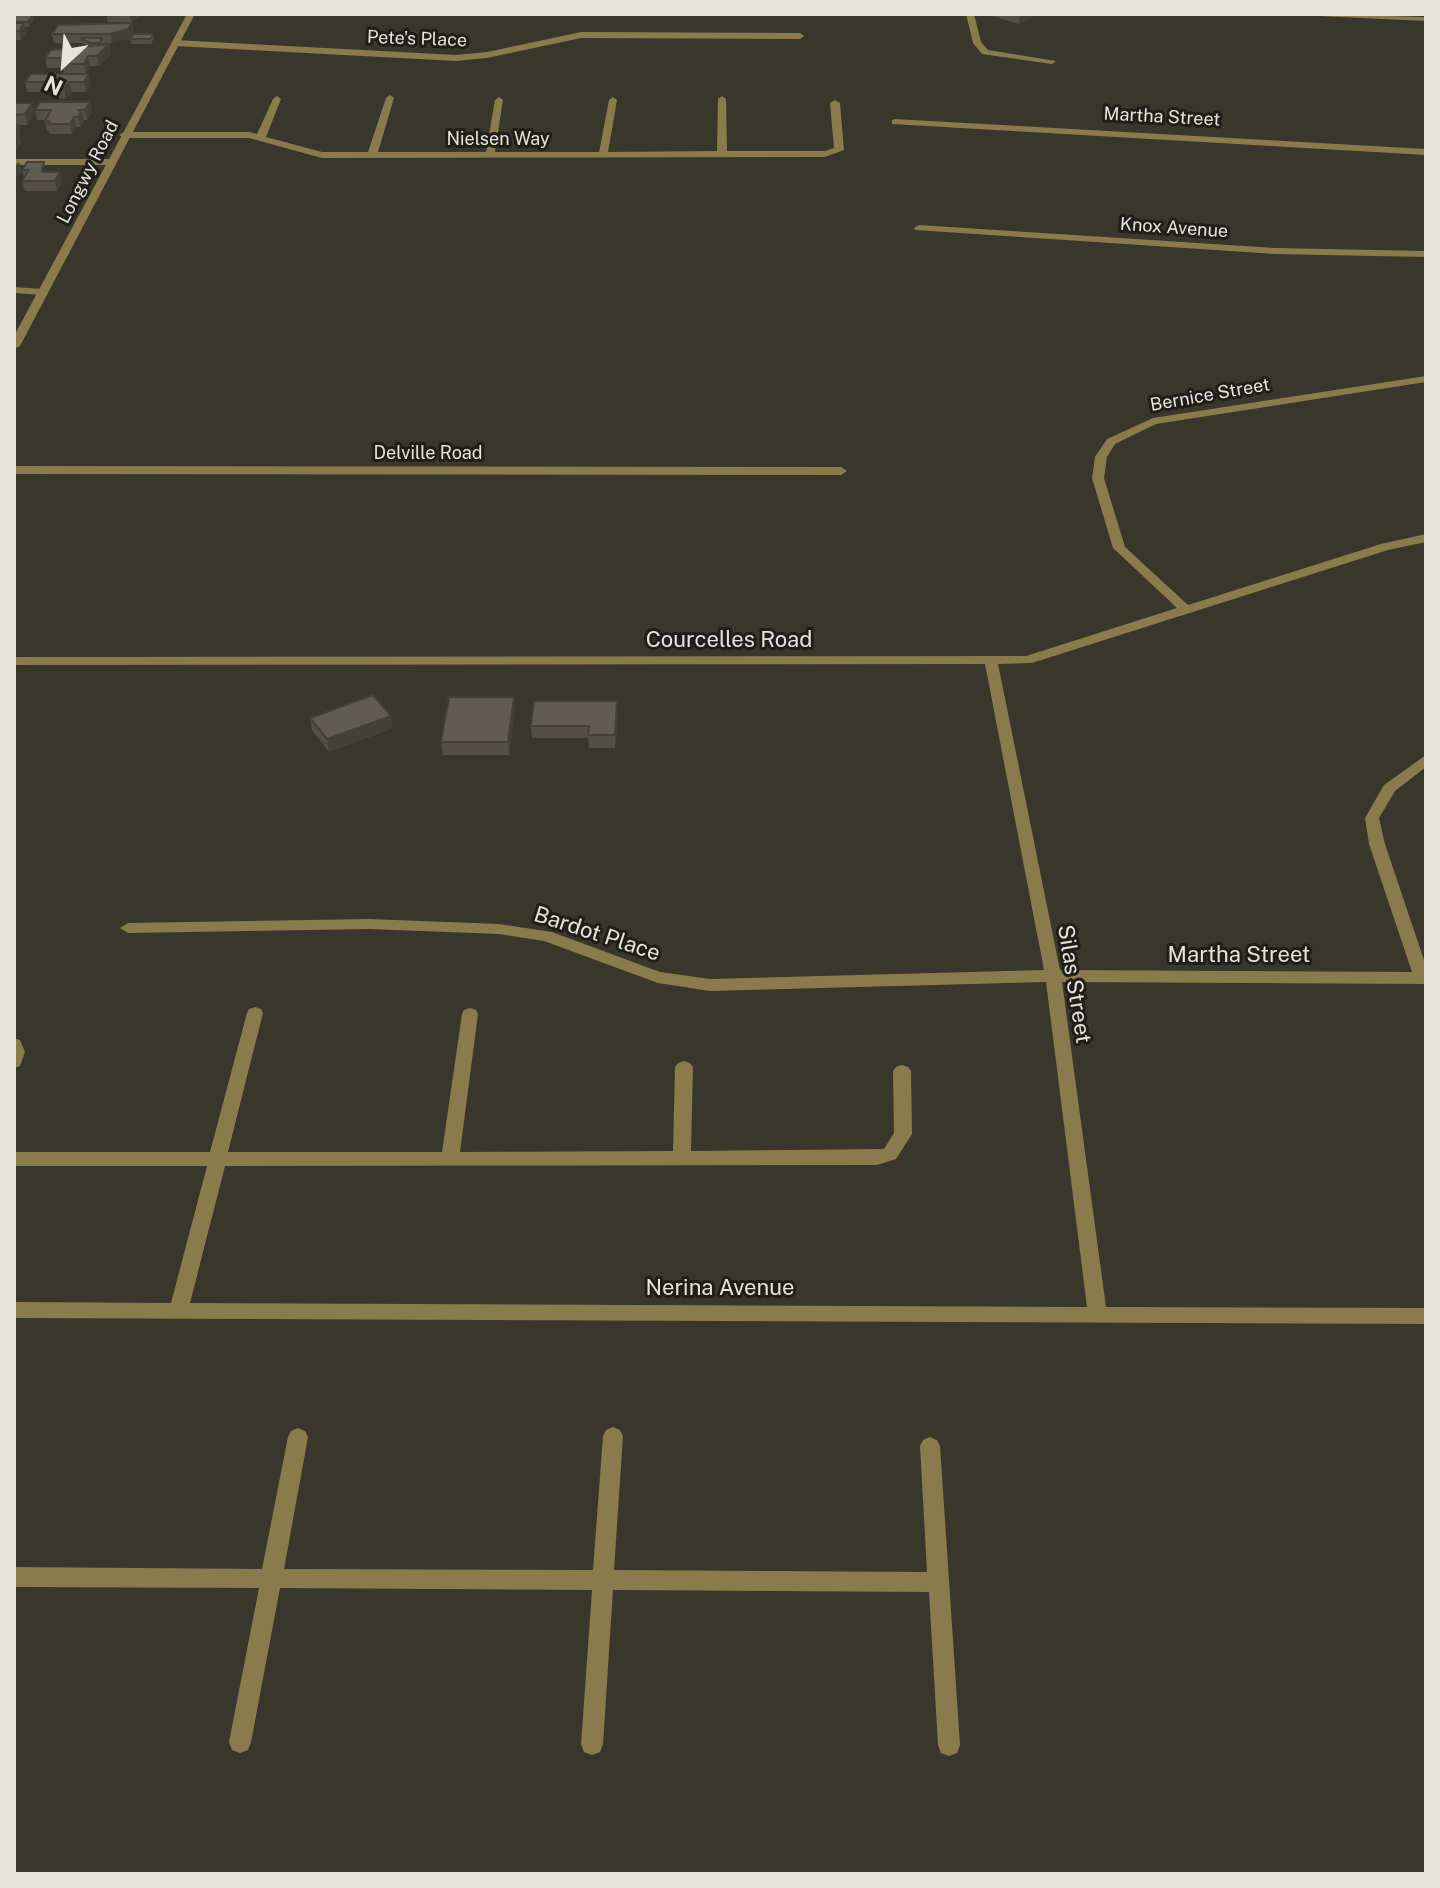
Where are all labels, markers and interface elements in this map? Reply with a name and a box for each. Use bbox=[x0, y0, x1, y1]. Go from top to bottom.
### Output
north arrow bbox=[24, 24, 104, 104]
street label: Pete's Place bbox=[367, 26, 467, 52]
text: N bbox=[40, 70, 67, 101]
street label: Martha Street bbox=[1103, 103, 1221, 131]
street label: Longwy Road bbox=[53, 117, 123, 227]
street label: Nielsen Way bbox=[446, 128, 550, 150]
street label: Knox Avenue bbox=[1119, 213, 1229, 243]
street label: Bernice Street bbox=[1149, 374, 1271, 416]
street label: Delville Road bbox=[374, 442, 482, 464]
street label: Courcelles Road bbox=[646, 627, 812, 653]
street label: Bardot Place bbox=[530, 901, 664, 967]
street label: Silas Street bbox=[1052, 923, 1096, 1045]
street label: Martha Street bbox=[1168, 942, 1310, 968]
street label: Nerina Avenue bbox=[646, 1275, 794, 1301]

